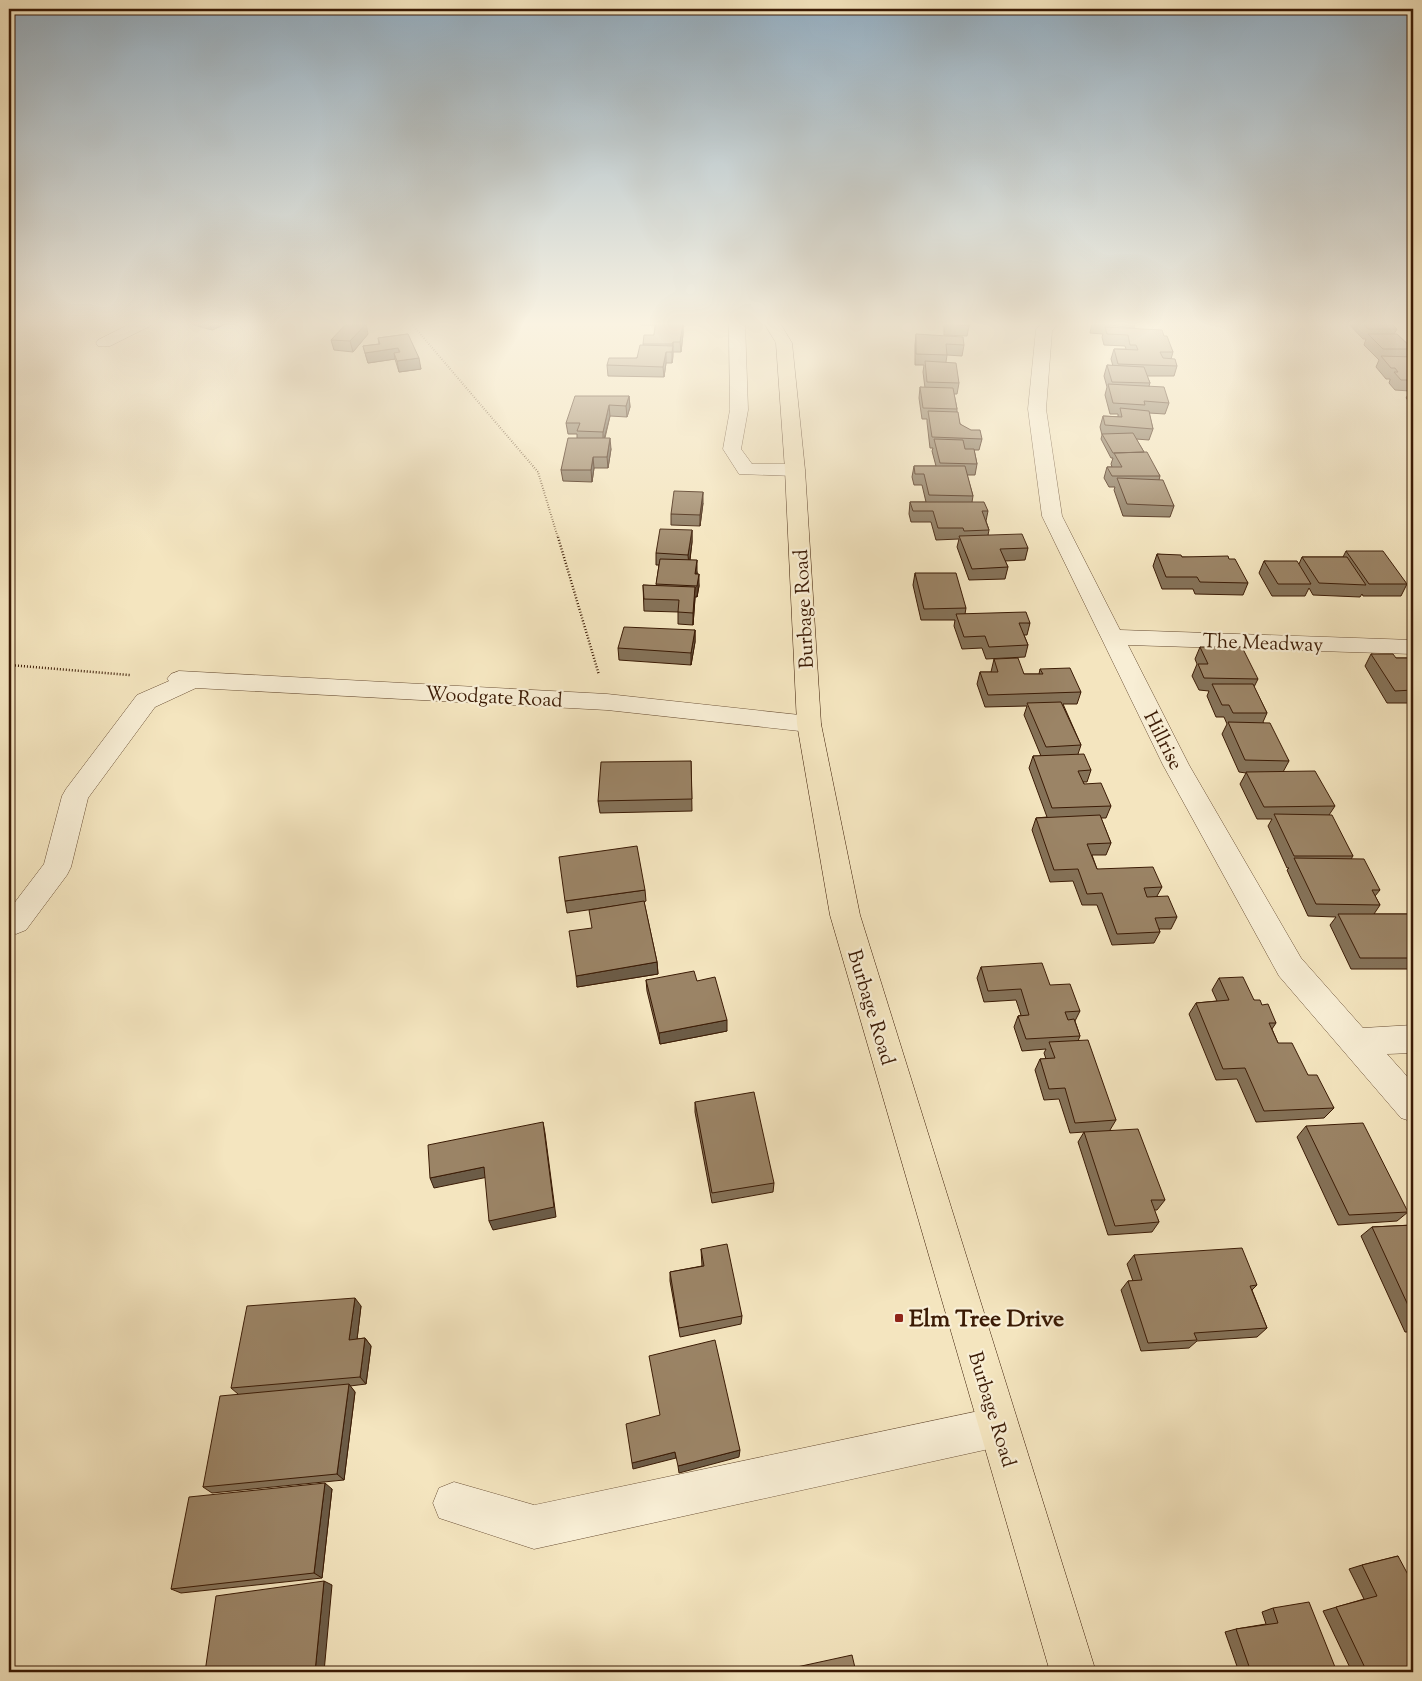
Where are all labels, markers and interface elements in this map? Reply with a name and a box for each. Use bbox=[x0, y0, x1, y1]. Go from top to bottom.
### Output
street label: Burbage Road bbox=[788, 548, 823, 669]
street label: The Meadway bbox=[1202, 628, 1324, 661]
street label: Woodgate Road bbox=[425, 680, 563, 717]
street label: Hillrise bbox=[1135, 707, 1189, 776]
street label: Burbage Road bbox=[838, 946, 901, 1069]
place label: Elm Tree Drive bbox=[909, 1303, 1064, 1337]
marker: Elm Tree Drive bbox=[893, 1312, 905, 1324]
street label: Burbage Road bbox=[959, 1348, 1022, 1471]

